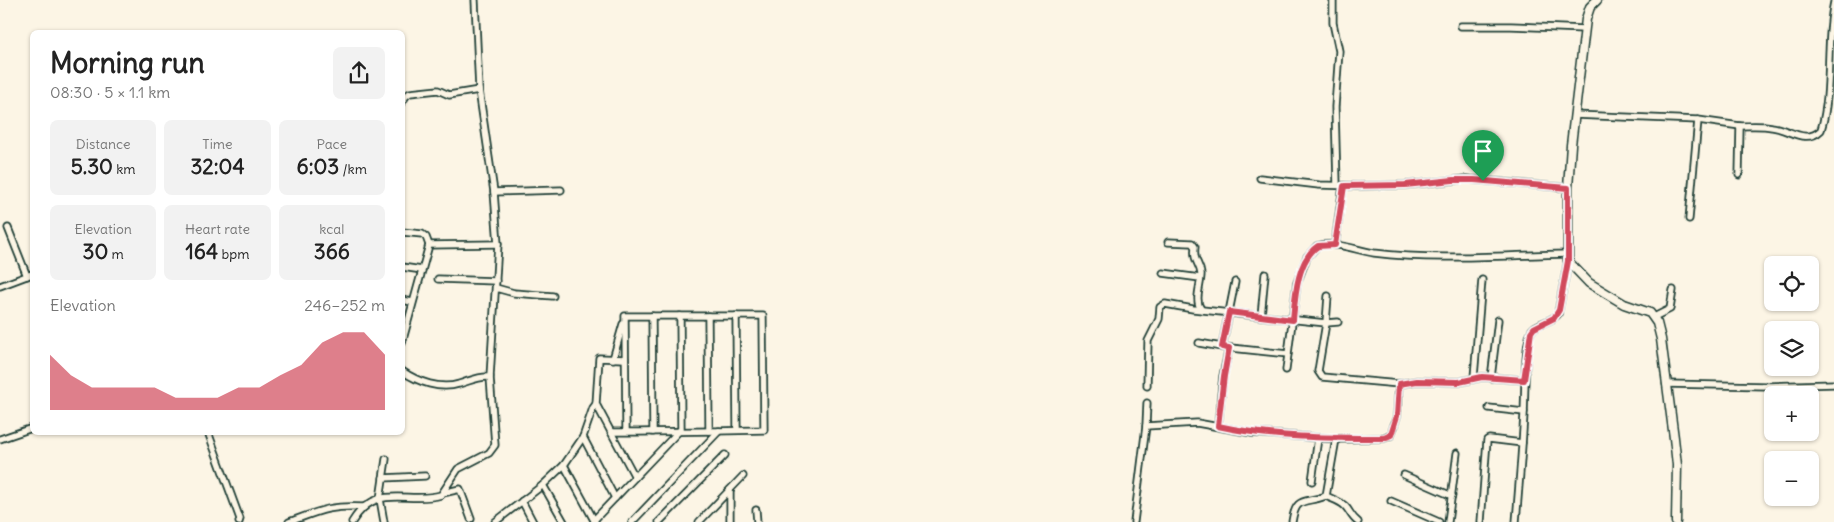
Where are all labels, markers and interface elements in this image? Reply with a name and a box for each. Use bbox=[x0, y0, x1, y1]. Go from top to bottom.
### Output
text: Morning run bbox=[50, 45, 205, 81]
button: share bbox=[333, 47, 385, 99]
text: 08:30 · 5 × 1.1 km bbox=[50, 82, 170, 102]
pin bbox=[1462, 130, 1504, 181]
text: Distance bbox=[76, 135, 131, 153]
text: Time bbox=[202, 135, 233, 153]
text: Pace bbox=[317, 135, 347, 153]
icon: arrive bbox=[1469, 137, 1497, 165]
text: 5.30 bbox=[71, 153, 113, 180]
text: 32:04 bbox=[190, 153, 245, 180]
text: 6:03 bbox=[297, 153, 339, 180]
text: km bbox=[113, 160, 136, 178]
text: /km bbox=[339, 160, 367, 178]
text: Elevation bbox=[74, 220, 132, 238]
text: Heart rate bbox=[185, 220, 250, 238]
text: kcal bbox=[319, 220, 344, 238]
text: 30 bbox=[82, 238, 108, 265]
text: 164 bbox=[186, 238, 218, 265]
text: 366 bbox=[314, 238, 350, 265]
text: m bbox=[108, 245, 124, 263]
text: bpm bbox=[218, 245, 249, 263]
map controls bbox=[1764, 256, 1819, 506]
button: locate bbox=[1764, 256, 1819, 311]
text: Elevation bbox=[50, 295, 116, 315]
text: 246–252 m bbox=[304, 295, 385, 315]
button: layers bbox=[1764, 321, 1819, 376]
button: + bbox=[1764, 386, 1819, 441]
button: − bbox=[1764, 451, 1819, 506]

